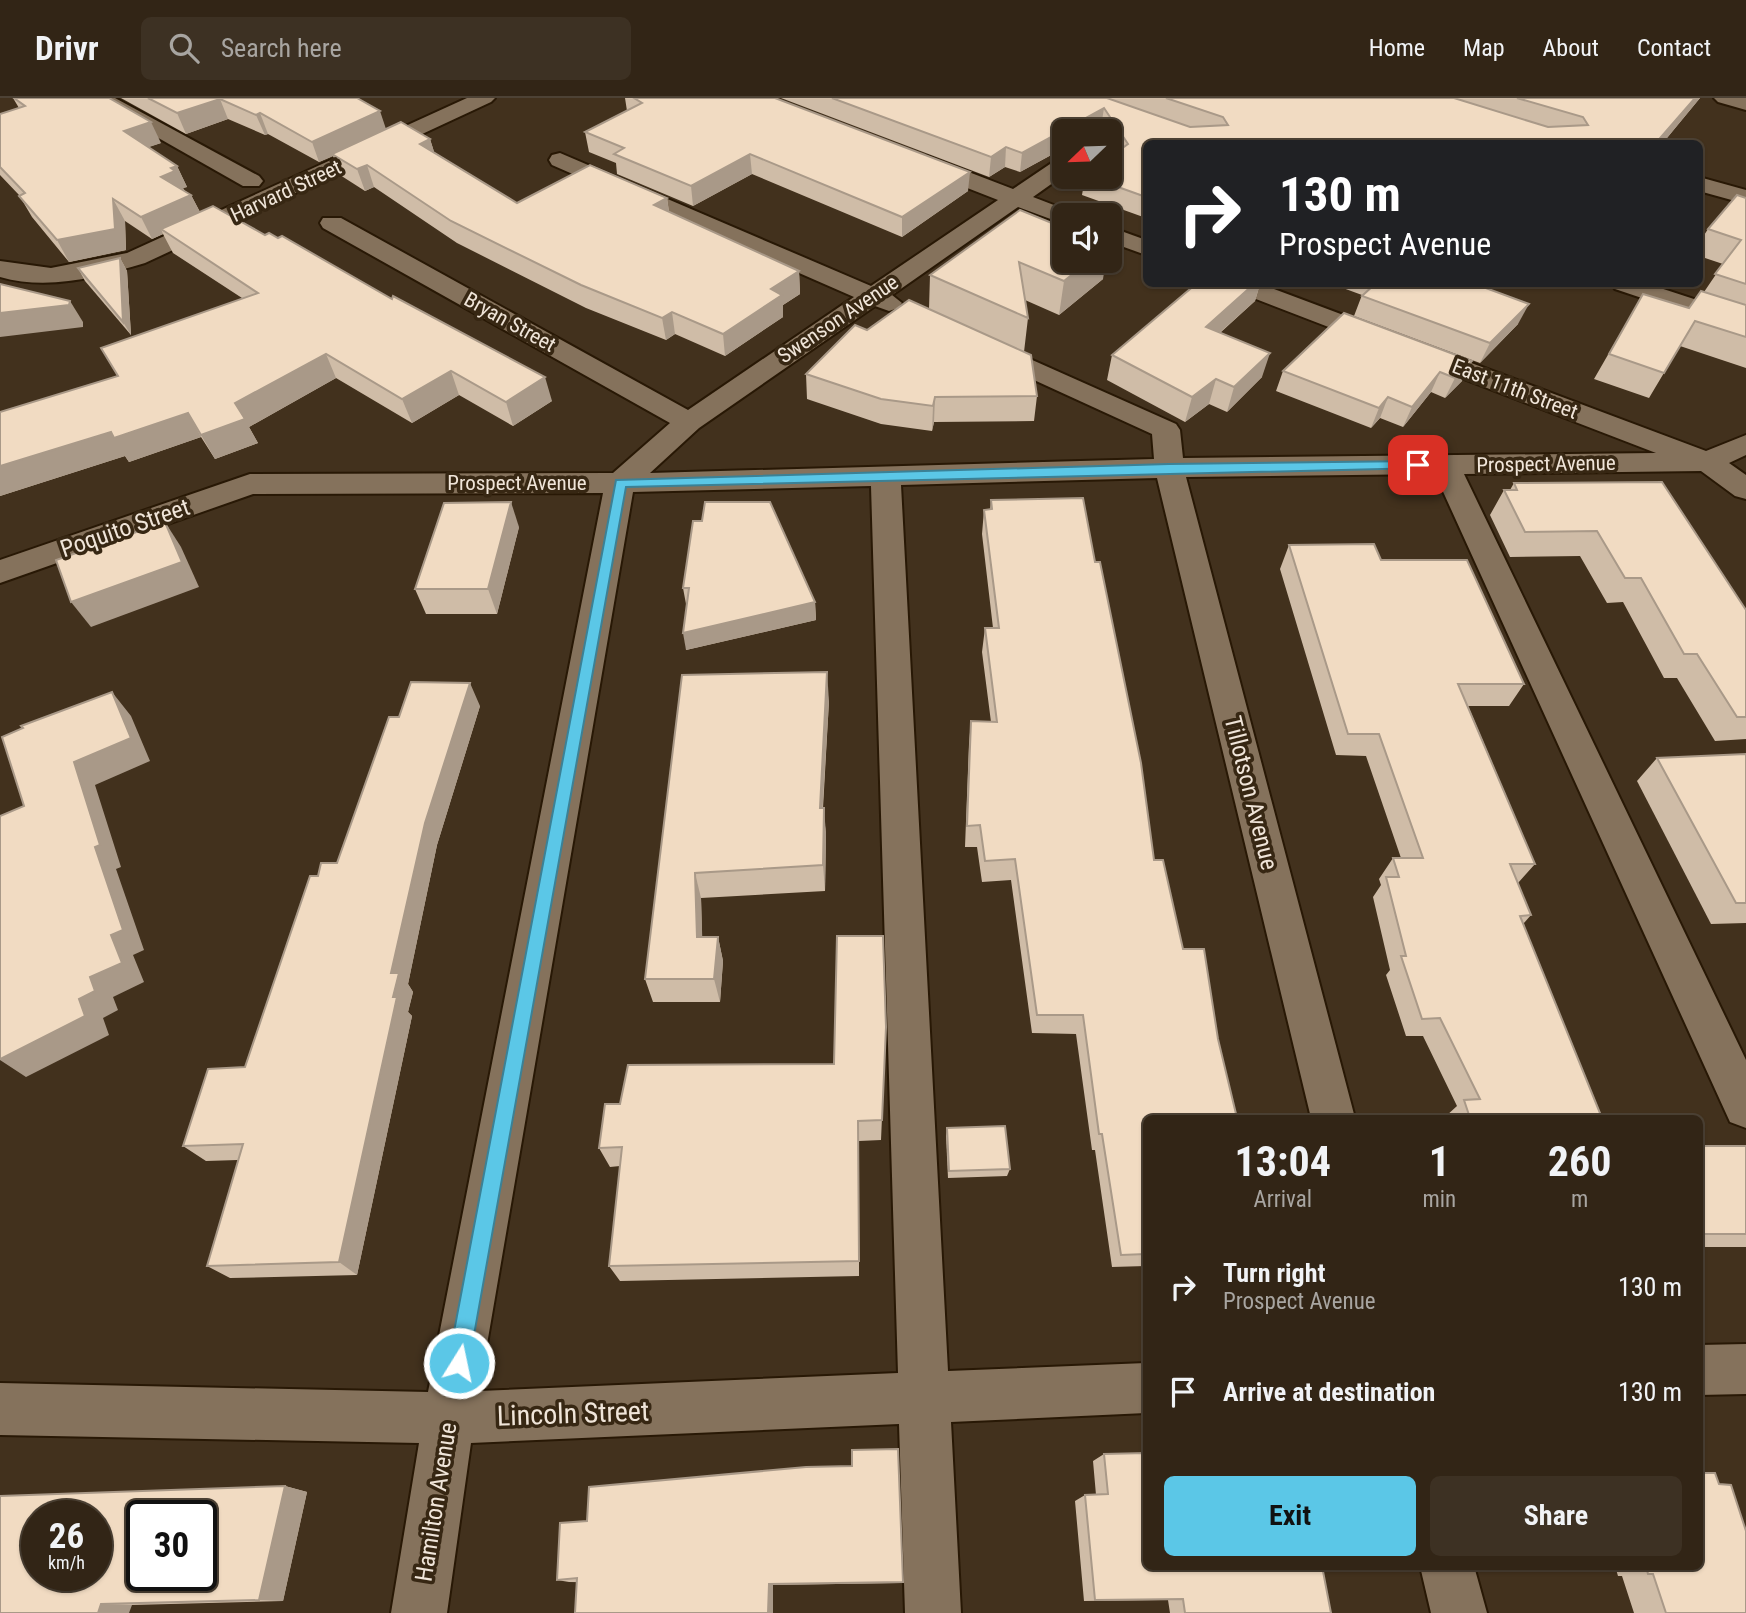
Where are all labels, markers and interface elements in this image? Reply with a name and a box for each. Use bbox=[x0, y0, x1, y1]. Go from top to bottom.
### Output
search box bbox=[141, 17, 631, 80]
text: Drivr bbox=[35, 29, 99, 68]
icon: search bbox=[165, 29, 203, 67]
text: Search here bbox=[221, 33, 342, 63]
text: Home bbox=[1369, 34, 1425, 62]
text: Map bbox=[1463, 34, 1505, 62]
text: About bbox=[1543, 34, 1599, 62]
text: Contact bbox=[1637, 34, 1711, 62]
north arrow bbox=[1052, 119, 1122, 189]
map controls bbox=[1052, 119, 1122, 273]
street label: Harvard Street bbox=[227, 155, 345, 227]
text: 130 m bbox=[1279, 166, 1401, 223]
icon: right bbox=[1164, 168, 1255, 259]
button: sound bbox=[1052, 203, 1122, 273]
text: Prospect Avenue bbox=[1279, 225, 1491, 263]
street label: Swenson Avenue bbox=[773, 270, 903, 368]
street label: Bryan Street bbox=[460, 287, 560, 357]
street label: East 11th Street bbox=[1449, 354, 1581, 424]
pin bbox=[1388, 435, 1448, 495]
icon: arrive bbox=[1399, 446, 1437, 484]
street label: Prospect Avenue bbox=[1476, 451, 1616, 477]
street label: Prospect Avenue bbox=[447, 471, 587, 495]
street label: Poquito Street bbox=[57, 493, 193, 563]
street label: Tillotson Avenue bbox=[1218, 713, 1284, 873]
text: 13:04 bbox=[1235, 1137, 1331, 1186]
text: 1 bbox=[1429, 1137, 1450, 1186]
text: 260 bbox=[1548, 1137, 1611, 1186]
text: Arrival bbox=[1253, 1186, 1312, 1213]
text: min bbox=[1422, 1186, 1456, 1213]
text: m bbox=[1571, 1186, 1588, 1213]
text: Turn right bbox=[1223, 1258, 1325, 1288]
icon: right bbox=[1164, 1268, 1202, 1306]
text: 130 m bbox=[1618, 1272, 1682, 1302]
text: Prospect Avenue bbox=[1223, 1288, 1376, 1315]
position arrow bbox=[422, 1326, 496, 1400]
icon: arrive bbox=[1164, 1373, 1202, 1411]
text: Arrive at destination bbox=[1223, 1377, 1435, 1407]
text: 130 m bbox=[1618, 1377, 1682, 1407]
street label: Lincoln Street bbox=[496, 1394, 650, 1433]
street label: Hamilton Avenue bbox=[410, 1420, 462, 1584]
button: Exit bbox=[1164, 1476, 1416, 1556]
button: Share bbox=[1430, 1476, 1682, 1556]
speed limit sign: 30 bbox=[126, 1500, 217, 1591]
text: 26 bbox=[49, 1516, 84, 1557]
text: km/h bbox=[48, 1552, 85, 1573]

